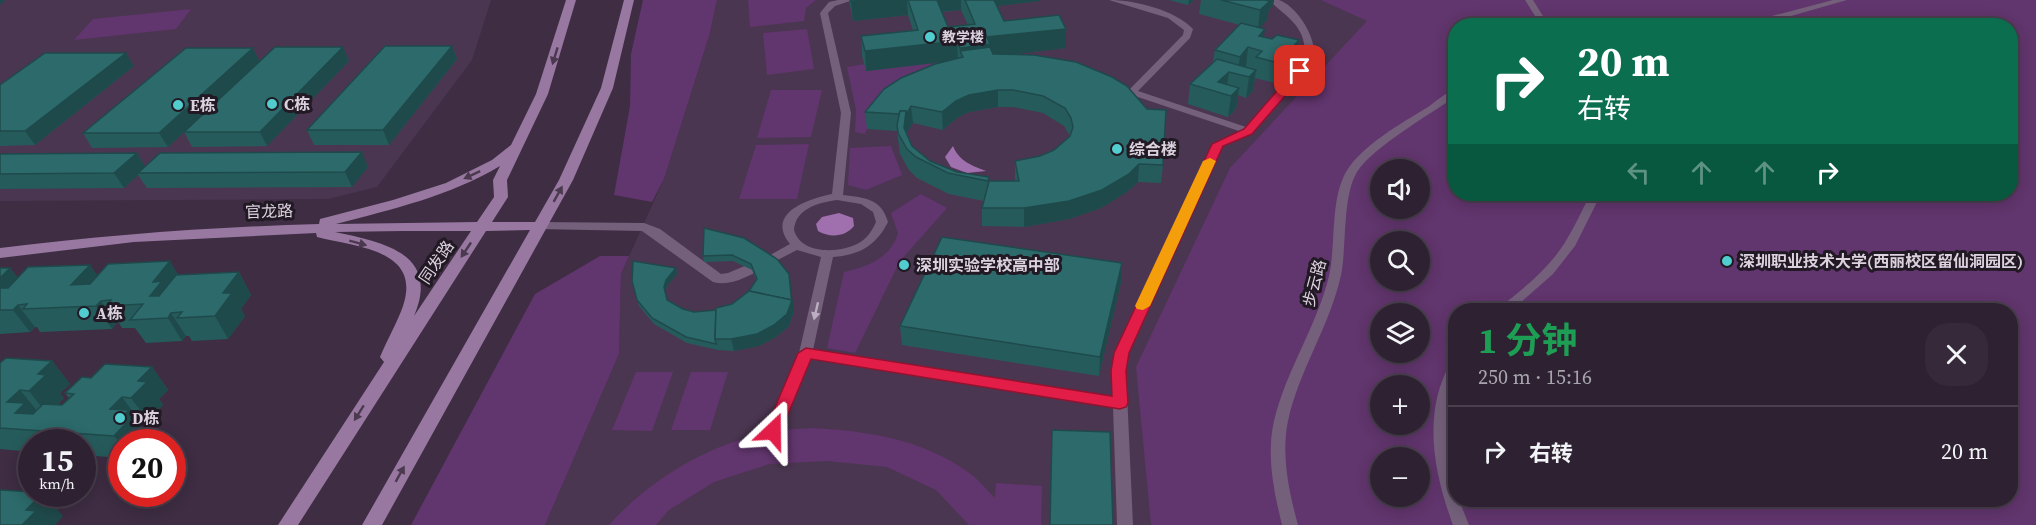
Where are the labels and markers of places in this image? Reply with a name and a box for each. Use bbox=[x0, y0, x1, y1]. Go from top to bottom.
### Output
place label: 教学楼 bbox=[942, 27, 984, 47]
marker: 教学楼 bbox=[923, 30, 937, 44]
pin bbox=[1274, 45, 1325, 96]
place label: C栋 bbox=[284, 93, 310, 115]
place label: E栋 bbox=[190, 94, 216, 116]
marker: C栋 bbox=[265, 97, 279, 111]
marker: E栋 bbox=[171, 98, 185, 112]
place label: 综合楼 bbox=[1129, 138, 1177, 160]
marker: 综合楼 bbox=[1110, 142, 1124, 156]
place label: 深圳职业技术大学(西丽校区留仙洞园区) bbox=[1739, 250, 2023, 272]
place label: 深圳实验学校高中部 bbox=[916, 254, 1060, 276]
marker: 深圳职业技术大学(西丽校区留仙洞园区) bbox=[1720, 254, 1734, 268]
marker: 深圳实验学校高中部 bbox=[897, 258, 911, 272]
place label: A栋 bbox=[96, 302, 123, 324]
marker: A栋 bbox=[77, 306, 91, 320]
place label: D栋 bbox=[132, 407, 159, 429]
marker: D栋 bbox=[113, 411, 127, 425]

